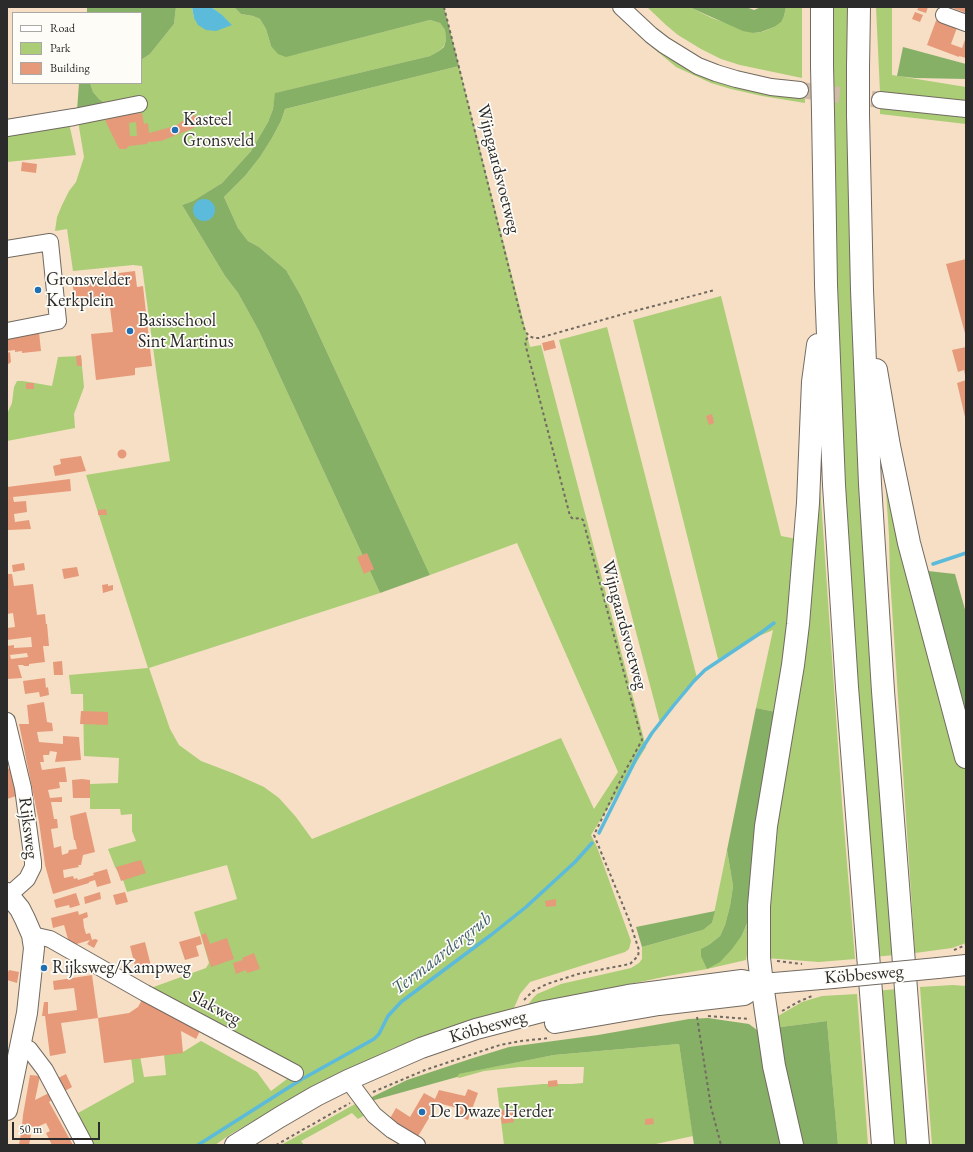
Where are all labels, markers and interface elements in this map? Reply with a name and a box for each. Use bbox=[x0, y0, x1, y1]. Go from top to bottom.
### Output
legend bbox=[12, 12, 142, 84]
text: Road bbox=[50, 20, 75, 36]
text: Park bbox=[50, 40, 70, 56]
text: Building bbox=[50, 60, 90, 76]
street label: Wijngaardsvoetweg bbox=[471, 102, 525, 236]
place label: Kasteel Gronsveld bbox=[183, 109, 254, 152]
marker: Kasteel Gronsveld bbox=[170, 125, 180, 135]
place label: Gronsvelder Kerkplein bbox=[46, 269, 130, 312]
marker: Gronsvelder Kerkplein bbox=[33, 285, 43, 295]
place label: Basisschool Sint Martinus bbox=[138, 310, 233, 352]
marker: Basisschool Sint Martinus bbox=[125, 326, 135, 336]
street label: Wijngaardsvoetweg bbox=[596, 558, 652, 692]
street label: Rijksweg bbox=[13, 796, 43, 860]
water label: Termaardergrub bbox=[387, 908, 497, 1000]
place label: Rijksweg/Kampweg bbox=[52, 957, 191, 979]
street label: Köbbesweg bbox=[824, 961, 904, 989]
marker: Rijksweg/Kampweg bbox=[39, 963, 49, 973]
street label: Slakweg bbox=[186, 986, 244, 1030]
street label: Köbbesweg bbox=[447, 1006, 529, 1048]
place label: De Dwaze Herder bbox=[430, 1101, 554, 1123]
marker: De Dwaze Herder bbox=[417, 1107, 427, 1117]
scale bar bbox=[14, 1114, 102, 1140]
text: 50 m bbox=[19, 1121, 42, 1137]

